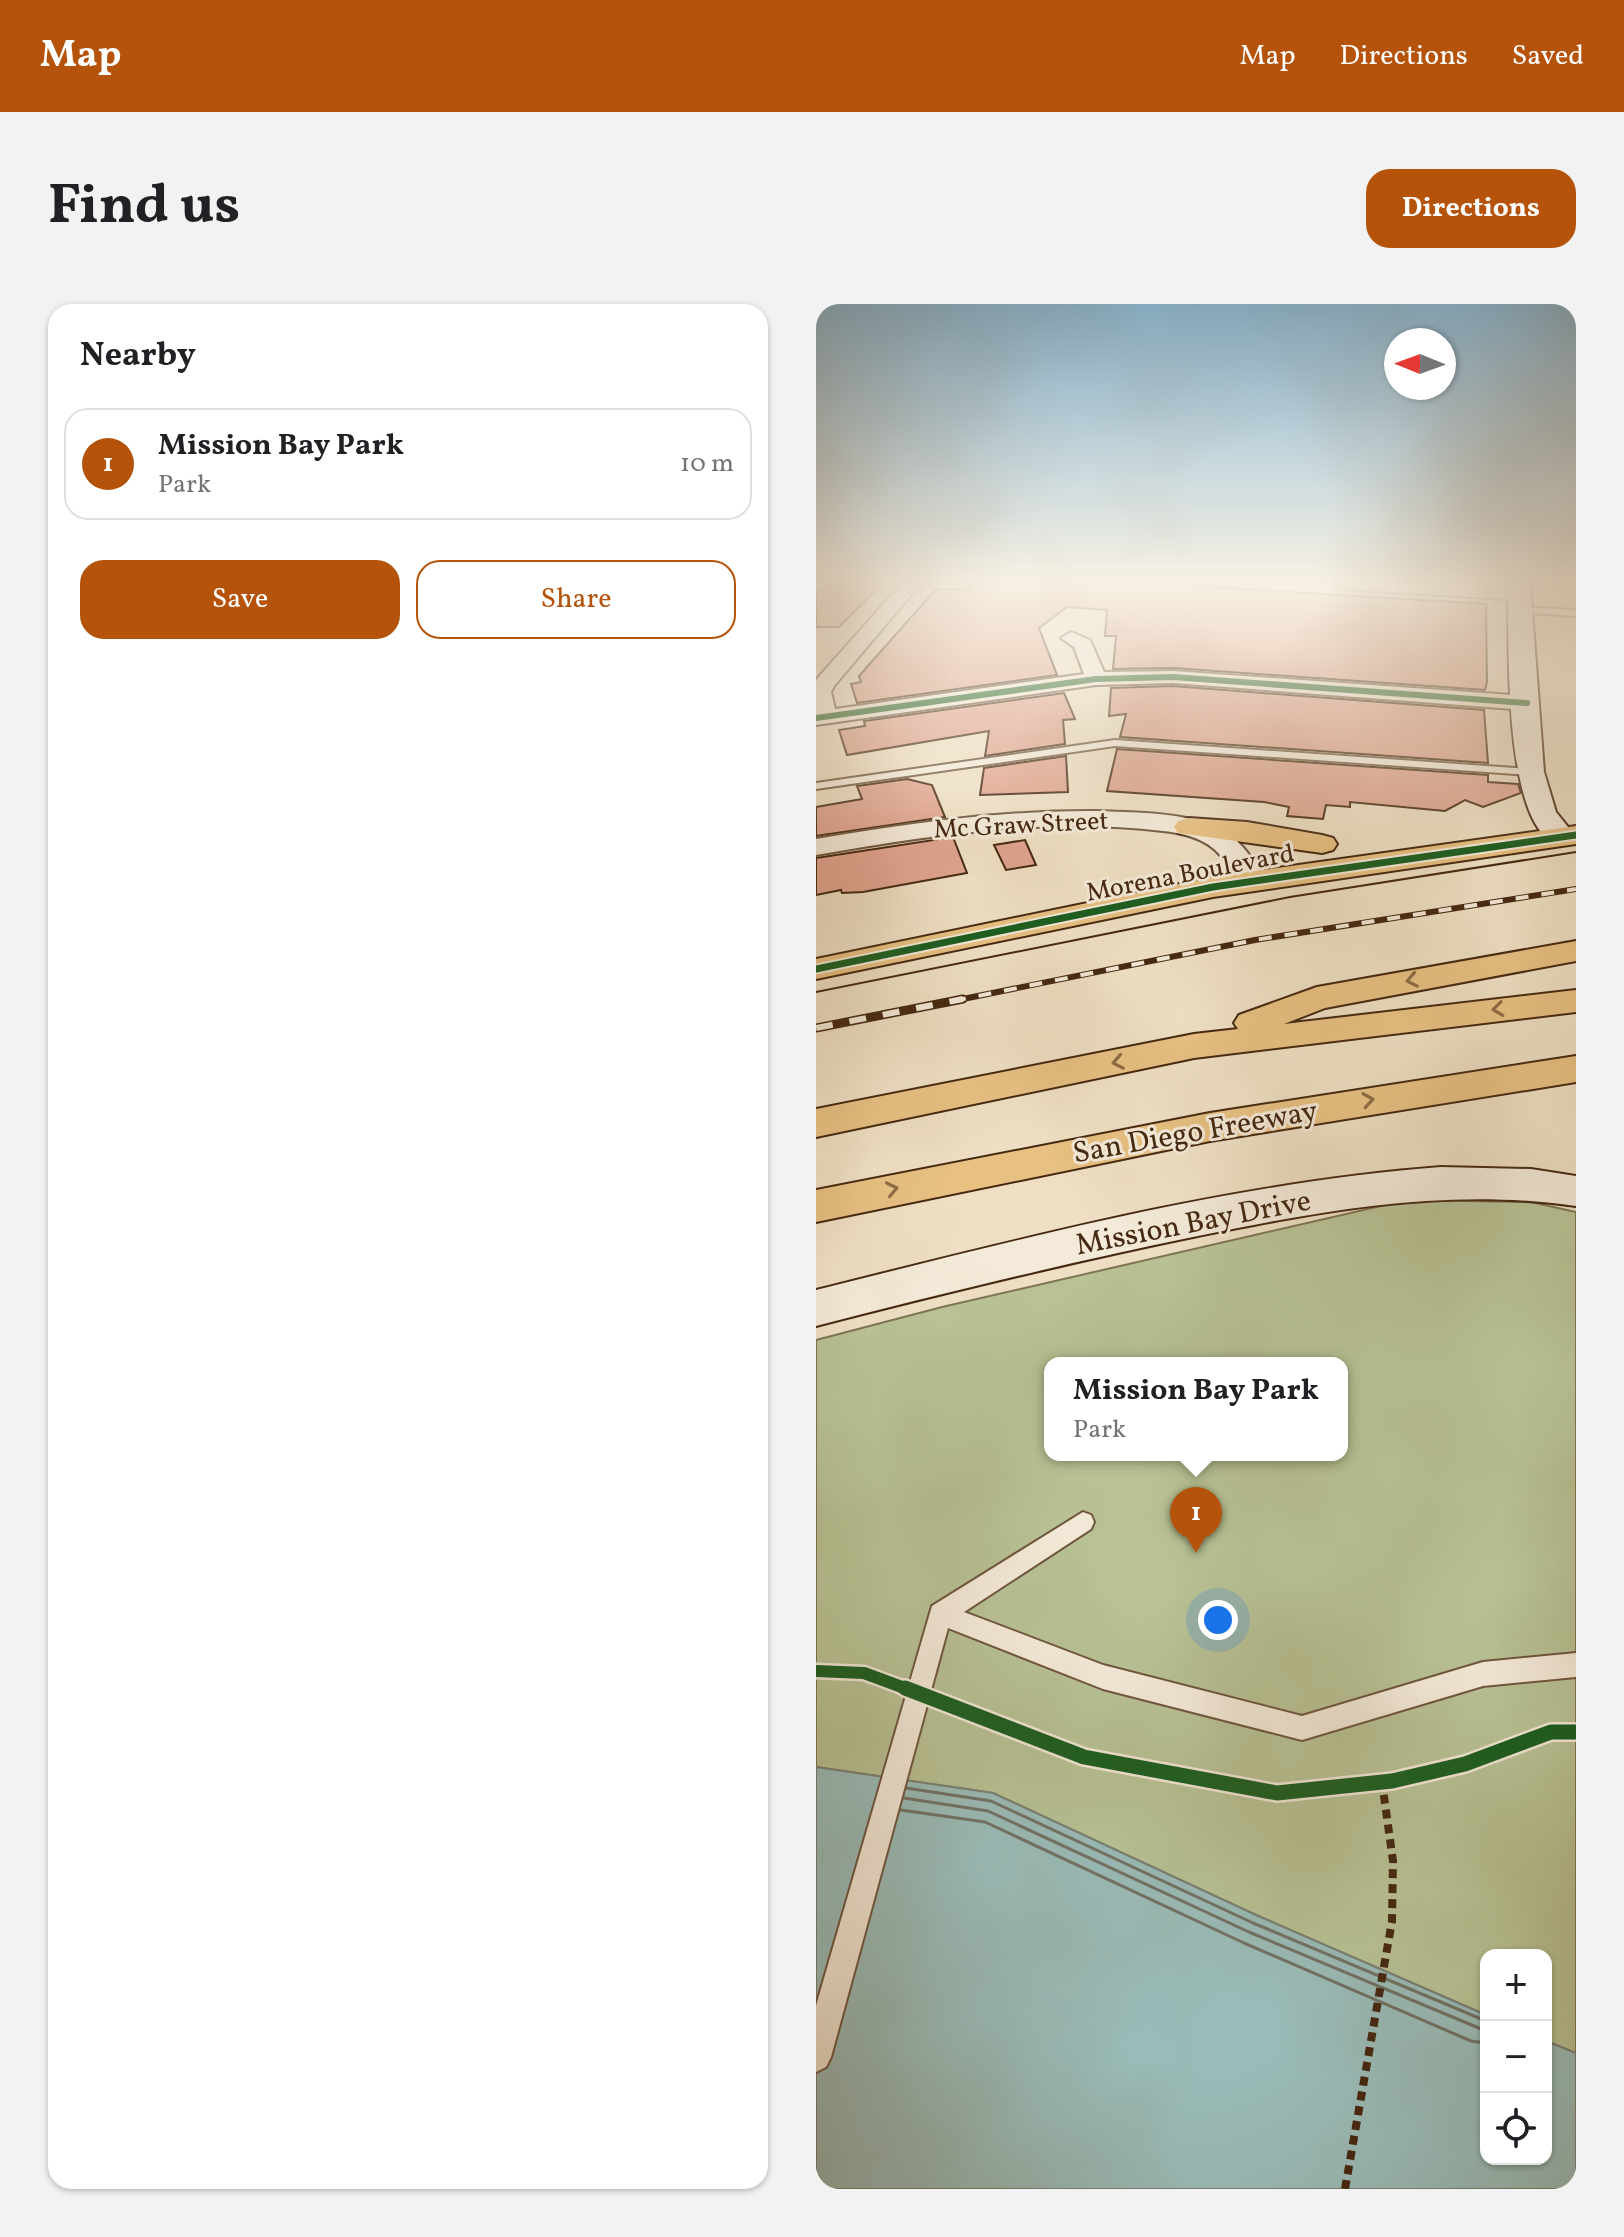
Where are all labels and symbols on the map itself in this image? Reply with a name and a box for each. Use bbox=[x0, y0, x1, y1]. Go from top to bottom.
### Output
north arrow bbox=[1384, 328, 1456, 400]
street label: Mc Graw Street bbox=[933, 803, 1110, 849]
street label: Morena Boulevard bbox=[1083, 836, 1297, 912]
one-way arrow bbox=[1405, 971, 1419, 988]
one-way arrow bbox=[1492, 1000, 1505, 1017]
one-way arrow bbox=[1111, 1053, 1125, 1070]
street label: San Diego Freeway bbox=[1070, 1091, 1321, 1175]
one-way arrow bbox=[1361, 1092, 1375, 1109]
street label: Mission Bay Drive bbox=[1072, 1181, 1315, 1267]
one-way arrow bbox=[886, 1182, 899, 1199]
pin: 1 bbox=[1170, 1487, 1222, 1553]
your location bbox=[1198, 1600, 1238, 1640]

